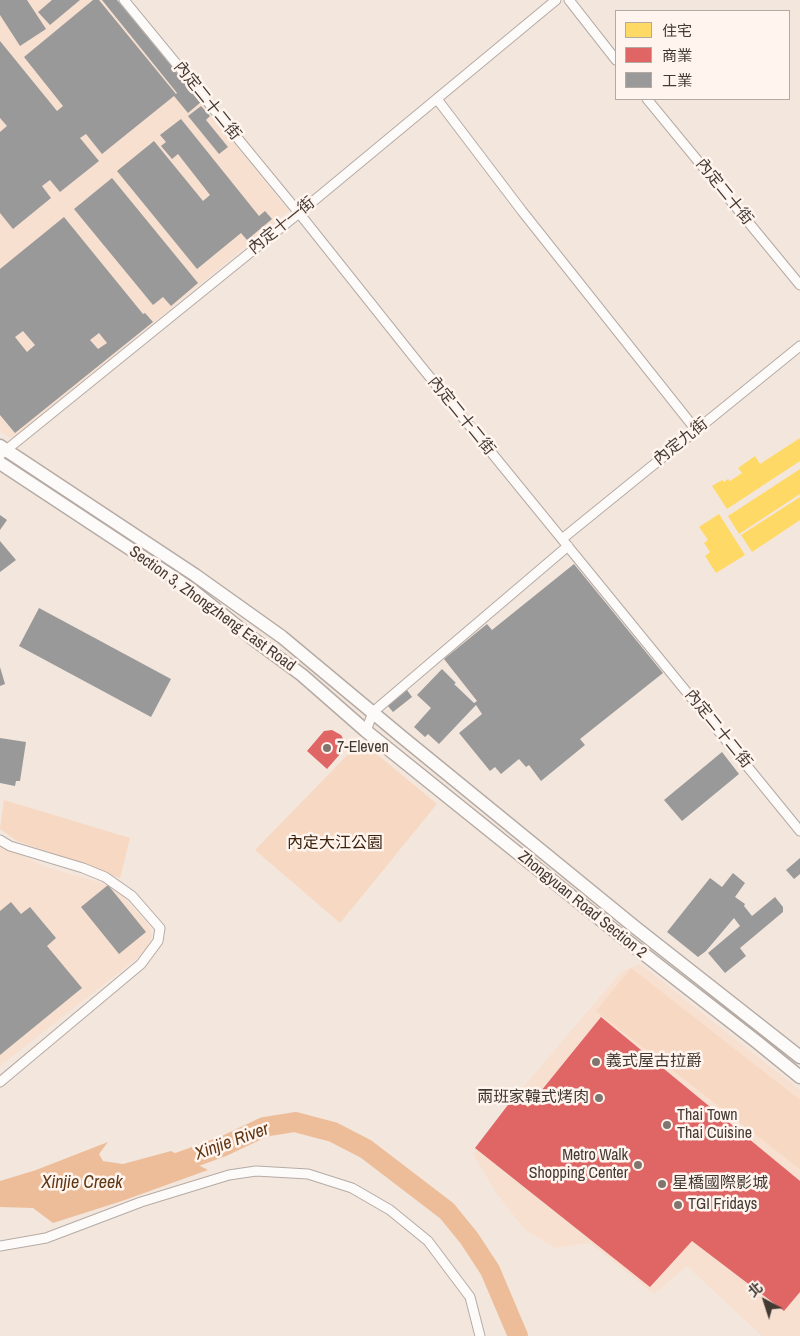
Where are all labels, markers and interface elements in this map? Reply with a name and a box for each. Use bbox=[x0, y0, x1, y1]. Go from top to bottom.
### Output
legend bbox=[615, 10, 790, 100]
text: 住宅 bbox=[662, 20, 692, 41]
text: 商業 bbox=[662, 45, 692, 66]
street label: 內定二十二街 bbox=[169, 58, 245, 144]
text: 工業 bbox=[662, 70, 692, 91]
street label: 內定二十街 bbox=[691, 155, 757, 229]
street label: 內定十一街 bbox=[245, 193, 319, 259]
street label: 內定二十二街 bbox=[423, 373, 499, 459]
street label: 內定九街 bbox=[650, 414, 712, 470]
street label: Section 3, Zhongzheng East Road bbox=[125, 542, 299, 676]
street label: 內定二十二街 bbox=[680, 686, 756, 772]
place label: 7-Eleven bbox=[337, 738, 389, 758]
marker: 7-Eleven bbox=[321, 742, 333, 754]
park label: 內定大江公園 bbox=[287, 834, 383, 854]
street label: Zhongyuan Road Section 2 bbox=[514, 847, 650, 963]
place label: 義式屋古拉爵 bbox=[606, 1052, 702, 1072]
marker: 義式屋古拉爵 bbox=[590, 1056, 602, 1068]
place label: 兩班家韓式烤肉 bbox=[477, 1088, 589, 1108]
marker: 兩班家韓式烤肉 bbox=[593, 1092, 605, 1104]
place label: Thai Town Thai Cuisine bbox=[677, 1106, 752, 1144]
water label: Xinjie River bbox=[192, 1119, 272, 1165]
marker: Thai Town Thai Cuisine bbox=[661, 1119, 673, 1131]
place label: Metro Walk Shopping Center bbox=[529, 1146, 628, 1184]
marker: Metro Walk Shopping Center bbox=[632, 1159, 644, 1171]
water label: Xinjie Creek bbox=[41, 1172, 123, 1194]
place label: 星橋國際影城 bbox=[672, 1174, 768, 1194]
marker: 星橋國際影城 bbox=[656, 1178, 668, 1190]
place label: TGI Fridays bbox=[688, 1195, 757, 1215]
marker: TGI Fridays bbox=[672, 1199, 684, 1211]
north arrow bbox=[740, 1276, 790, 1326]
text: 北 bbox=[744, 1278, 767, 1301]

